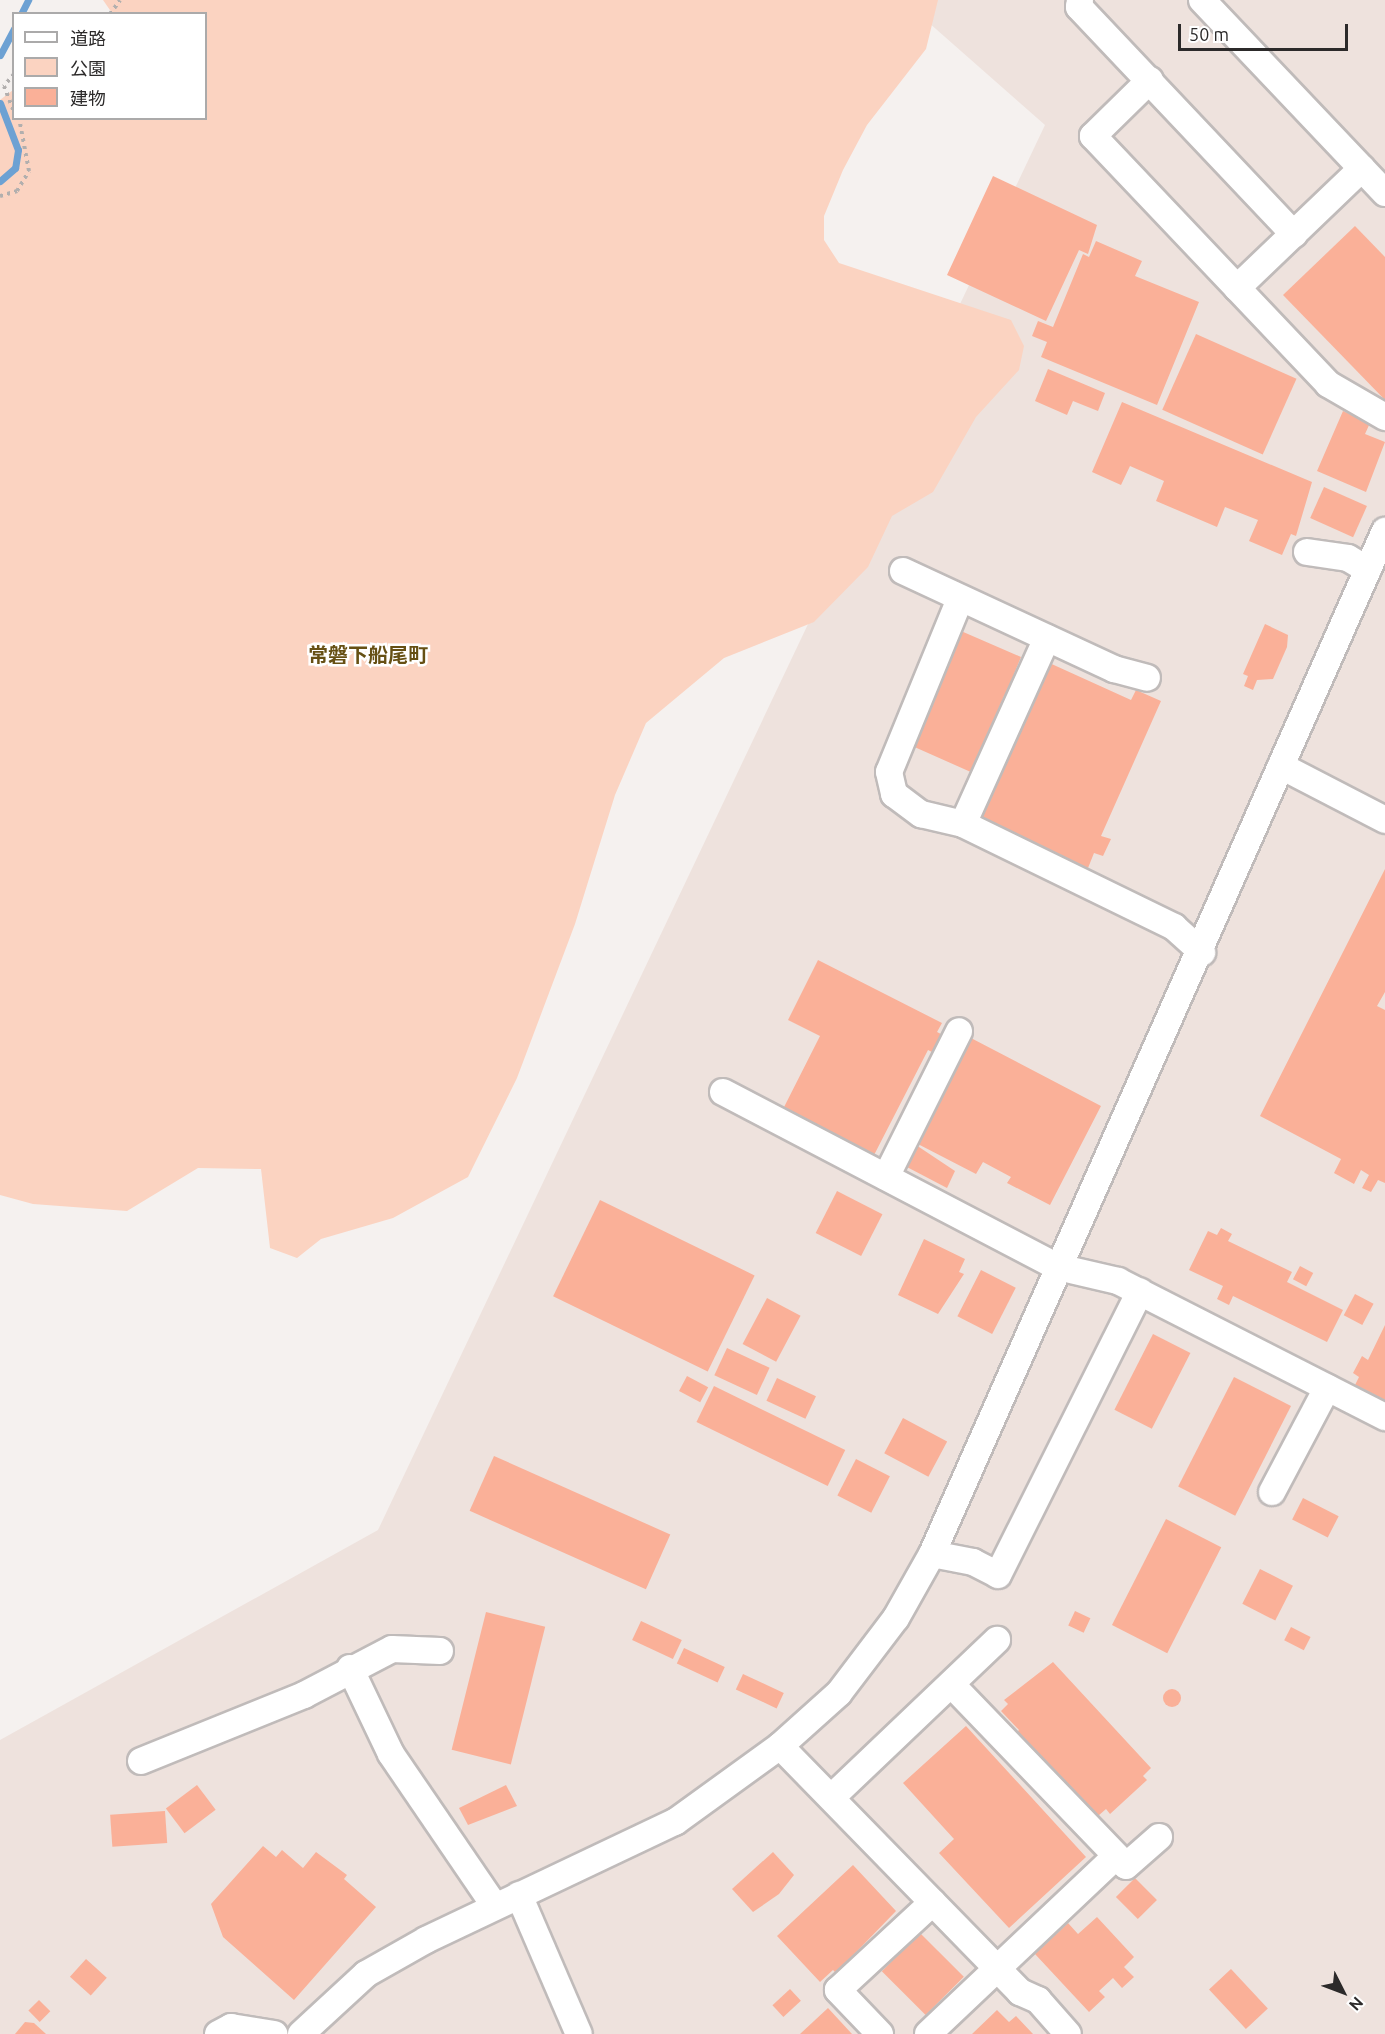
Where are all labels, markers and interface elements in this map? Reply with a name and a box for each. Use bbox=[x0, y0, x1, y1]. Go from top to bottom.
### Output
legend bbox=[12, 12, 207, 120]
scale bar bbox=[1181, 12, 1350, 50]
text: 50 m bbox=[1189, 24, 1229, 44]
text: 道路 bbox=[70, 28, 106, 48]
text: 公園 bbox=[70, 58, 106, 78]
text: 建物 bbox=[70, 88, 106, 108]
district label: 常磐下船尾町 bbox=[308, 642, 428, 666]
north arrow bbox=[1313, 1962, 1373, 2022]
text: N bbox=[1346, 1994, 1367, 2015]

